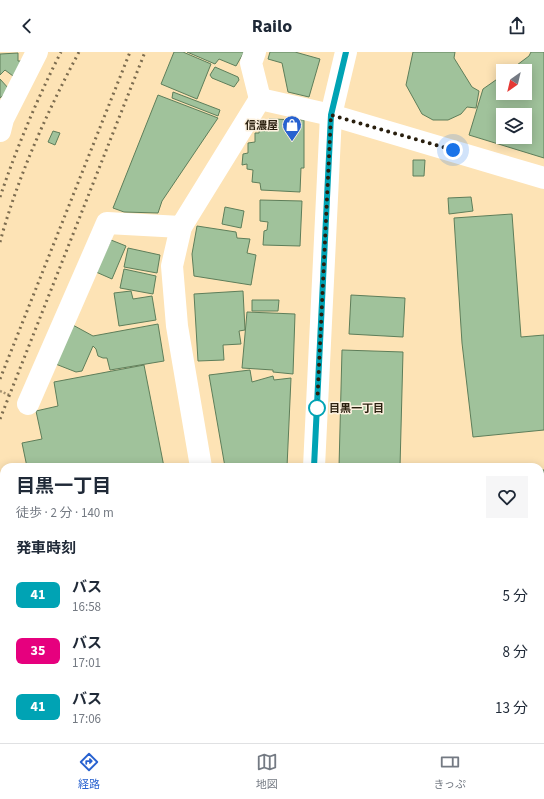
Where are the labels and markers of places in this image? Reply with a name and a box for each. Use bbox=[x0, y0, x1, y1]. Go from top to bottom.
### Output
shop icon: 信濃屋 bbox=[281, 114, 303, 142]
place label: 信濃屋 bbox=[245, 118, 278, 133]
marker: 目黒一丁目 bbox=[308, 399, 326, 417]
place label: 目黒一丁目 bbox=[329, 401, 384, 416]

